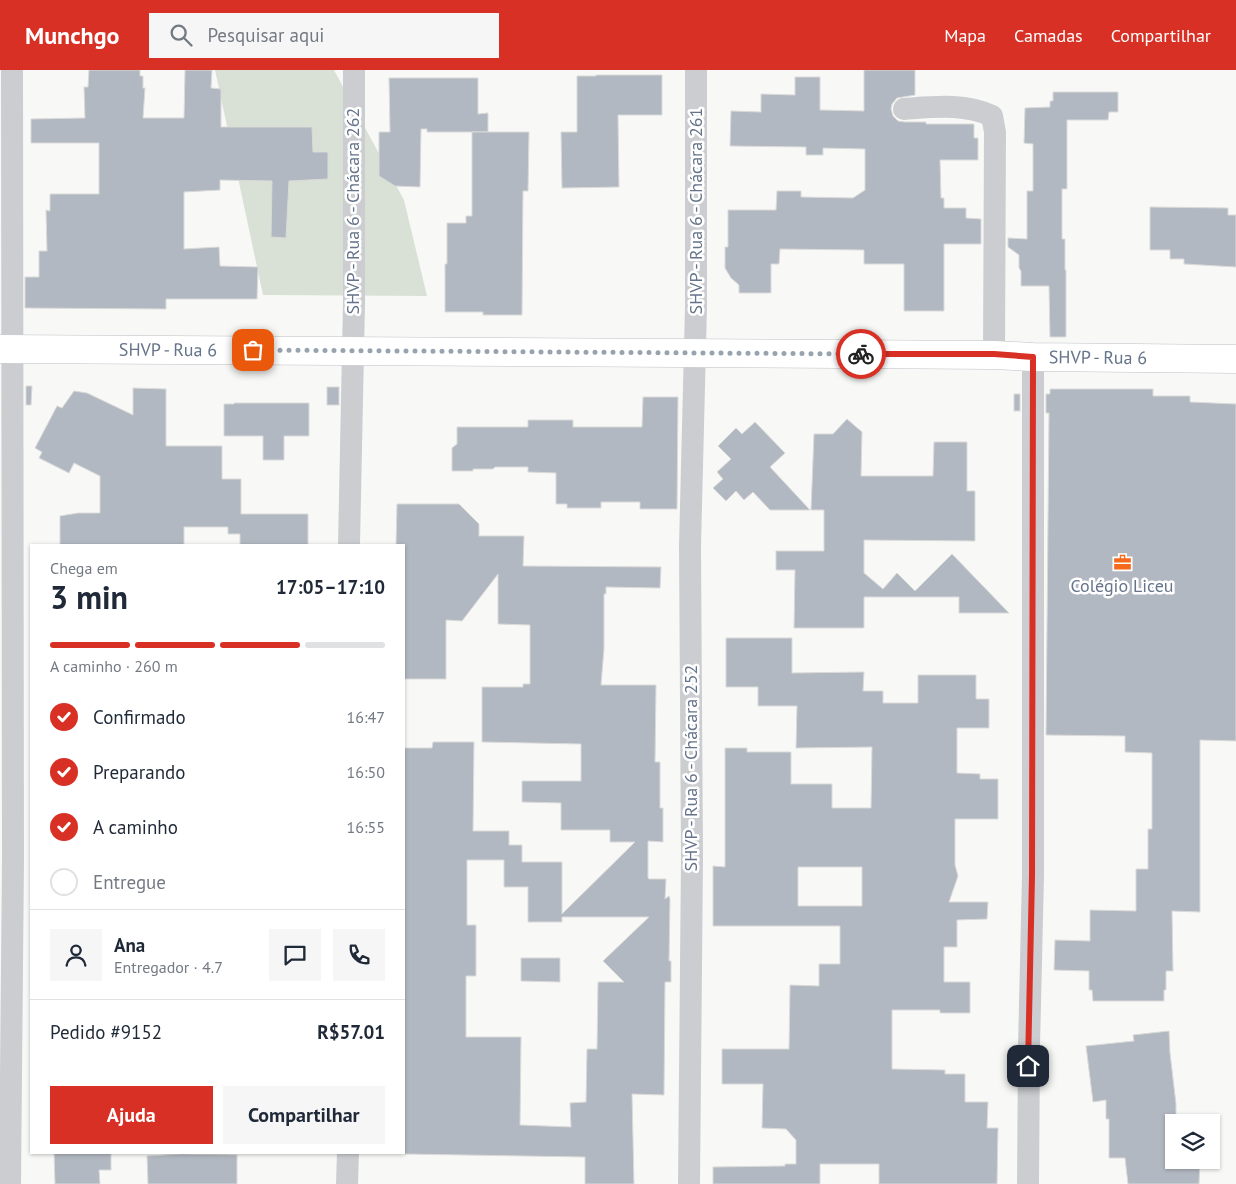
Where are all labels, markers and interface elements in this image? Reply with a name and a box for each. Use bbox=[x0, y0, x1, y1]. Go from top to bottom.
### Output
search box bbox=[149, 13, 499, 58]
text: Munchgo bbox=[25, 20, 119, 51]
icon: search bbox=[167, 21, 195, 49]
text: Pesquisar aqui bbox=[207, 23, 324, 47]
text: Mapa bbox=[944, 24, 986, 47]
text: Camadas bbox=[1014, 24, 1083, 47]
text: Compartilhar bbox=[1111, 24, 1211, 47]
street label: SHVP - Rua 6 - Chácara 262 bbox=[341, 108, 364, 314]
street label: SHVP - Rua 6 - Chácara 261 bbox=[684, 108, 707, 314]
pin bbox=[232, 329, 274, 371]
courier bbox=[836, 329, 886, 379]
icon: bag bbox=[239, 336, 267, 364]
street label: SHVP - Rua 6 bbox=[119, 338, 217, 361]
icon: bike bbox=[847, 340, 875, 368]
street label: SHVP - Rua 6 bbox=[1049, 345, 1147, 369]
office icon: Colégio Liceu bbox=[1112, 553, 1132, 573]
text: Chega em bbox=[50, 558, 118, 578]
place label: Colégio Liceu bbox=[1070, 574, 1174, 597]
text: 17:05–17:10 bbox=[276, 575, 385, 599]
text: 3 min bbox=[50, 576, 128, 618]
text: A caminho · 260 m bbox=[50, 656, 178, 676]
street label: SHVP - Rua 6 - Chácara 252 bbox=[679, 665, 702, 871]
icon: check bbox=[50, 703, 78, 731]
text: Confirmado bbox=[93, 705, 186, 729]
text: 16:47 bbox=[347, 707, 385, 727]
icon: check bbox=[50, 758, 78, 786]
text: Preparando bbox=[93, 760, 185, 784]
text: 16:50 bbox=[347, 762, 385, 782]
icon: check bbox=[50, 813, 78, 841]
text: A caminho bbox=[93, 815, 178, 839]
text: 16:55 bbox=[347, 817, 385, 837]
text: Entregue bbox=[93, 870, 166, 894]
button: person bbox=[50, 929, 102, 981]
button: chat bbox=[269, 929, 321, 981]
button: phone bbox=[333, 929, 385, 981]
text: Ana bbox=[114, 933, 145, 957]
text: Entregador · 4.7 bbox=[114, 957, 223, 977]
text: Pedido #9152 bbox=[50, 1020, 162, 1044]
text: R$57.01 bbox=[317, 1020, 385, 1044]
pin bbox=[1007, 1045, 1049, 1087]
icon: home bbox=[1014, 1052, 1042, 1080]
button: Ajuda bbox=[50, 1086, 213, 1144]
button: Compartilhar bbox=[223, 1086, 385, 1144]
map controls bbox=[1165, 1114, 1220, 1169]
button: layers bbox=[1165, 1114, 1220, 1169]

